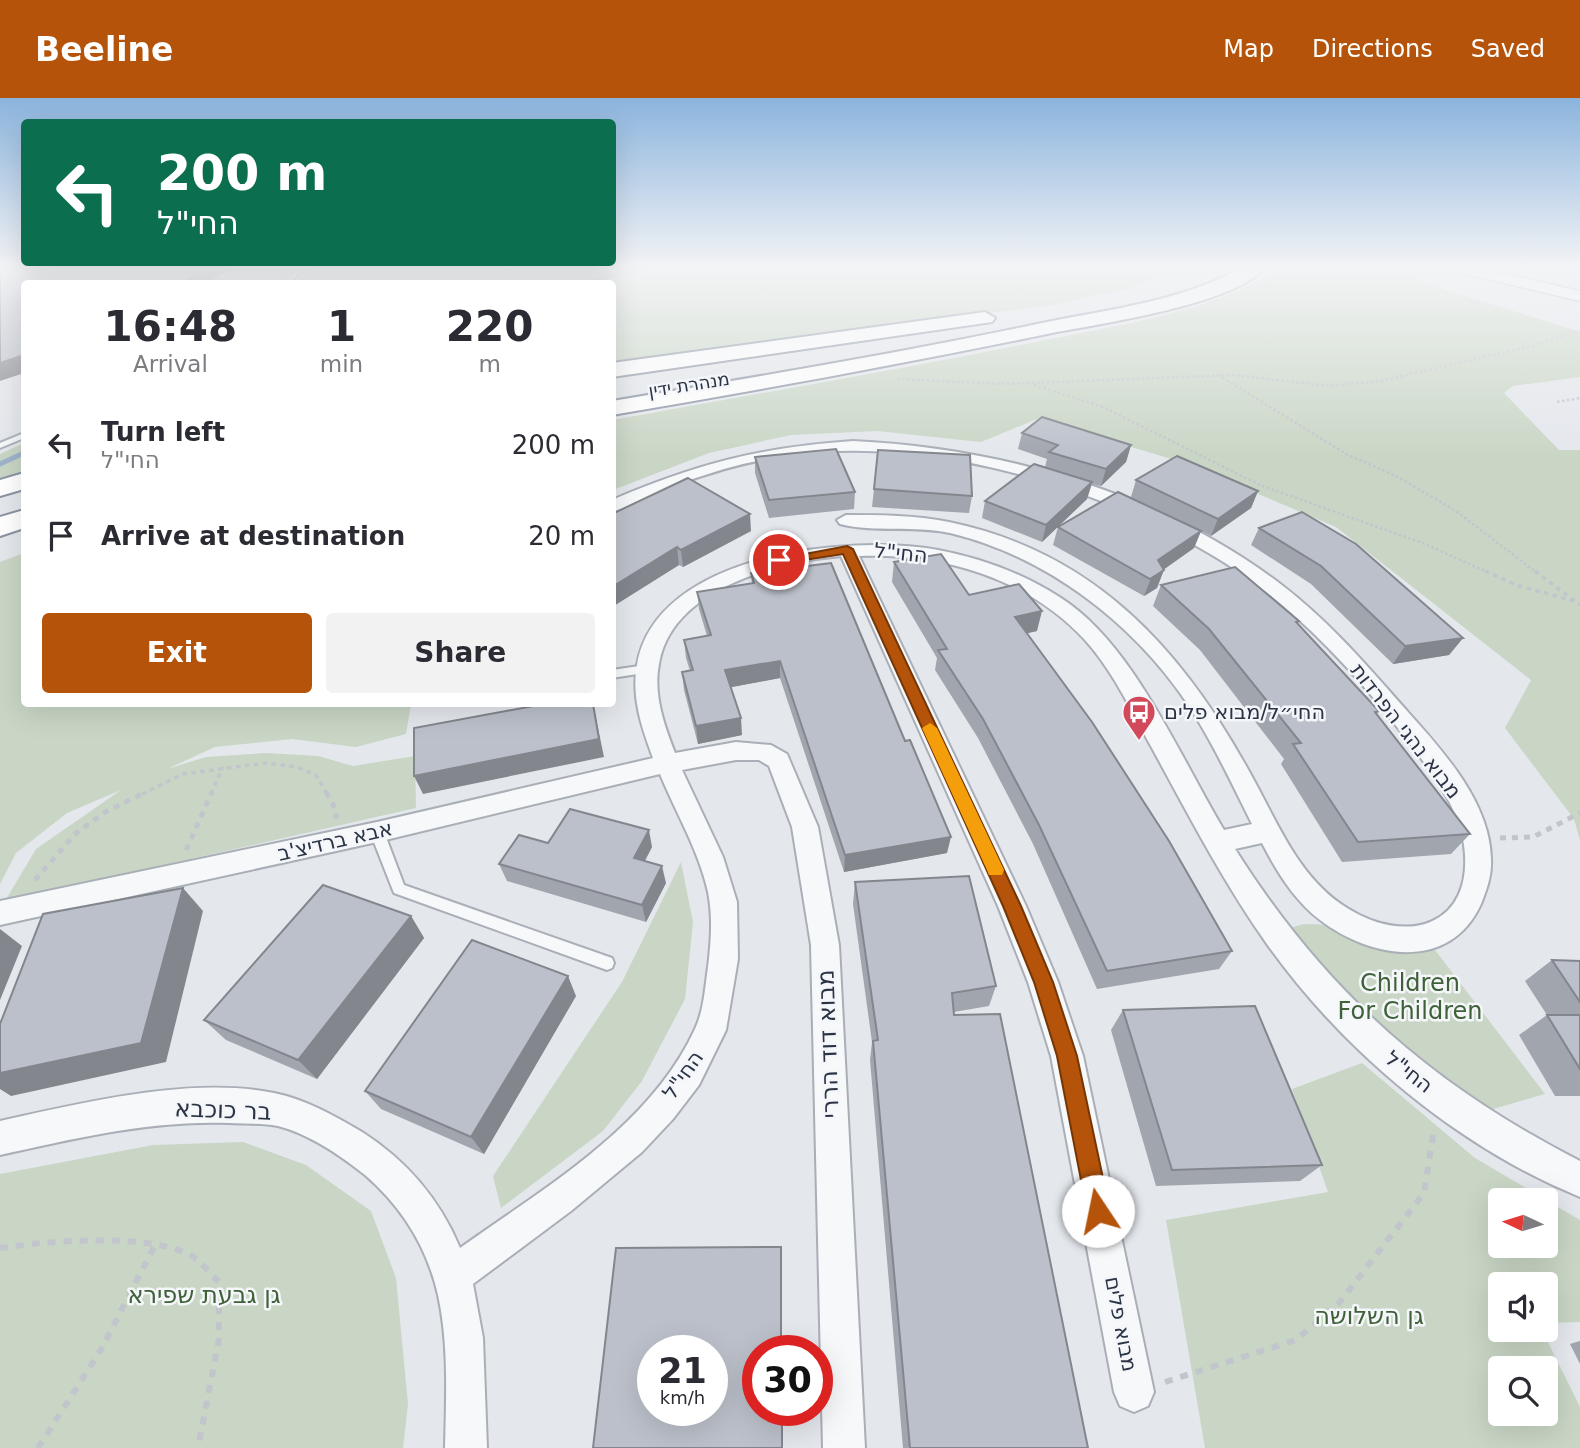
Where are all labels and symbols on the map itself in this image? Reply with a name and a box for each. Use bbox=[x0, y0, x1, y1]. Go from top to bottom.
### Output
street label: מנהרת ידין bbox=[647, 368, 731, 401]
pin bbox=[749, 530, 809, 590]
street label: החי"ל bbox=[873, 538, 929, 568]
street label: מבוא נהגי הפרדות bbox=[1346, 659, 1466, 803]
bus stop icon: החי״ל/מבוא פלים bbox=[1120, 693, 1158, 742]
place label: החי״ל/מבוא פלים bbox=[1164, 700, 1325, 724]
street label: אבא ברדיצ'ב bbox=[275, 816, 395, 866]
street label: מבוא דוד הררי bbox=[811, 969, 845, 1119]
park label: Children For Children bbox=[1338, 969, 1482, 1025]
street label: החי"ל bbox=[658, 1046, 708, 1104]
street label: החי"ל bbox=[1380, 1046, 1438, 1098]
street label: בר כוכבא bbox=[174, 1094, 272, 1126]
position arrow bbox=[1061, 1174, 1135, 1248]
north arrow bbox=[1488, 1188, 1558, 1258]
street label: מבוא פלים bbox=[1100, 1274, 1142, 1374]
park label: גן גבעת שפירא bbox=[127, 1281, 281, 1309]
park label: גן השלושה bbox=[1314, 1302, 1424, 1330]
speed limit sign: 30 bbox=[742, 1335, 833, 1426]

